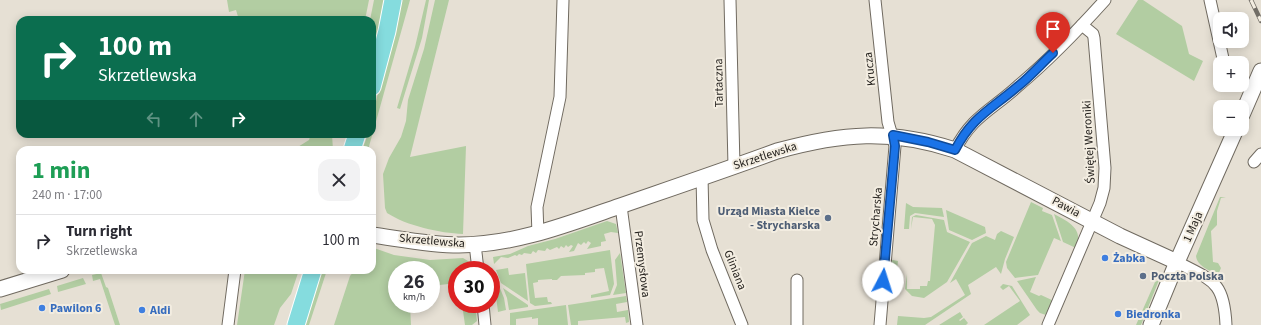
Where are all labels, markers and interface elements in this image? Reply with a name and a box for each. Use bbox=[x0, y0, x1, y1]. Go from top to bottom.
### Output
pin bbox=[1036, 12, 1070, 53]
map controls bbox=[1213, 12, 1249, 136]
button: sound bbox=[1213, 12, 1249, 48]
icon: arrive bbox=[1042, 18, 1064, 40]
text: 100 m bbox=[98, 26, 172, 66]
icon: right bbox=[32, 32, 84, 84]
street label: Krucza bbox=[860, 51, 880, 87]
button: + bbox=[1213, 56, 1249, 92]
street label: Tartaczna bbox=[710, 58, 728, 108]
text: Skrzetlewska bbox=[98, 63, 197, 88]
street label: Świętej Weroniki bbox=[1078, 100, 1100, 184]
button: − bbox=[1213, 100, 1249, 136]
icon: left bbox=[143, 108, 165, 130]
icon: ahead bbox=[185, 108, 207, 130]
icon: right bbox=[227, 108, 249, 130]
street label: Skrzetlewska bbox=[731, 138, 799, 174]
text: 1 min bbox=[32, 153, 90, 188]
button: close bbox=[318, 159, 360, 201]
text: 240 m · 17:00 bbox=[32, 186, 102, 204]
street label: Strycharska bbox=[865, 187, 887, 247]
street label: Pawia bbox=[1049, 192, 1083, 222]
place label: Urząd Miasta Kielce - Strycharska bbox=[718, 203, 820, 234]
street label: 1 Maja bbox=[1179, 209, 1207, 245]
marker: Urząd Miasta Kielce - Strycharska bbox=[823, 213, 833, 223]
text: Turn right bbox=[66, 221, 132, 242]
icon: right bbox=[32, 230, 54, 252]
text: 100 m bbox=[322, 230, 360, 251]
street label: Skrzetlewska bbox=[398, 230, 466, 252]
street label: Przemysłowa bbox=[629, 230, 655, 298]
text: Skrzetlewska bbox=[66, 242, 137, 260]
street label: Gliniana bbox=[719, 248, 751, 292]
place label: Żabka bbox=[1113, 250, 1145, 267]
marker: Żabka bbox=[1100, 253, 1110, 263]
position arrow bbox=[862, 260, 904, 302]
speed limit sign: 30 bbox=[448, 261, 500, 313]
text: 26 bbox=[403, 268, 425, 296]
place label: Poczta Polska bbox=[1151, 268, 1224, 285]
marker: Poczta Polska bbox=[1138, 271, 1148, 281]
text: km/h bbox=[403, 290, 425, 304]
place label: Pawilon 6 bbox=[50, 300, 101, 317]
place label: Aldi bbox=[149, 302, 171, 319]
marker: Pawilon 6 bbox=[37, 303, 47, 313]
marker: Aldi bbox=[137, 305, 147, 315]
place label: Biedronka bbox=[1126, 306, 1181, 323]
marker: Biedronka bbox=[1113, 309, 1123, 319]

